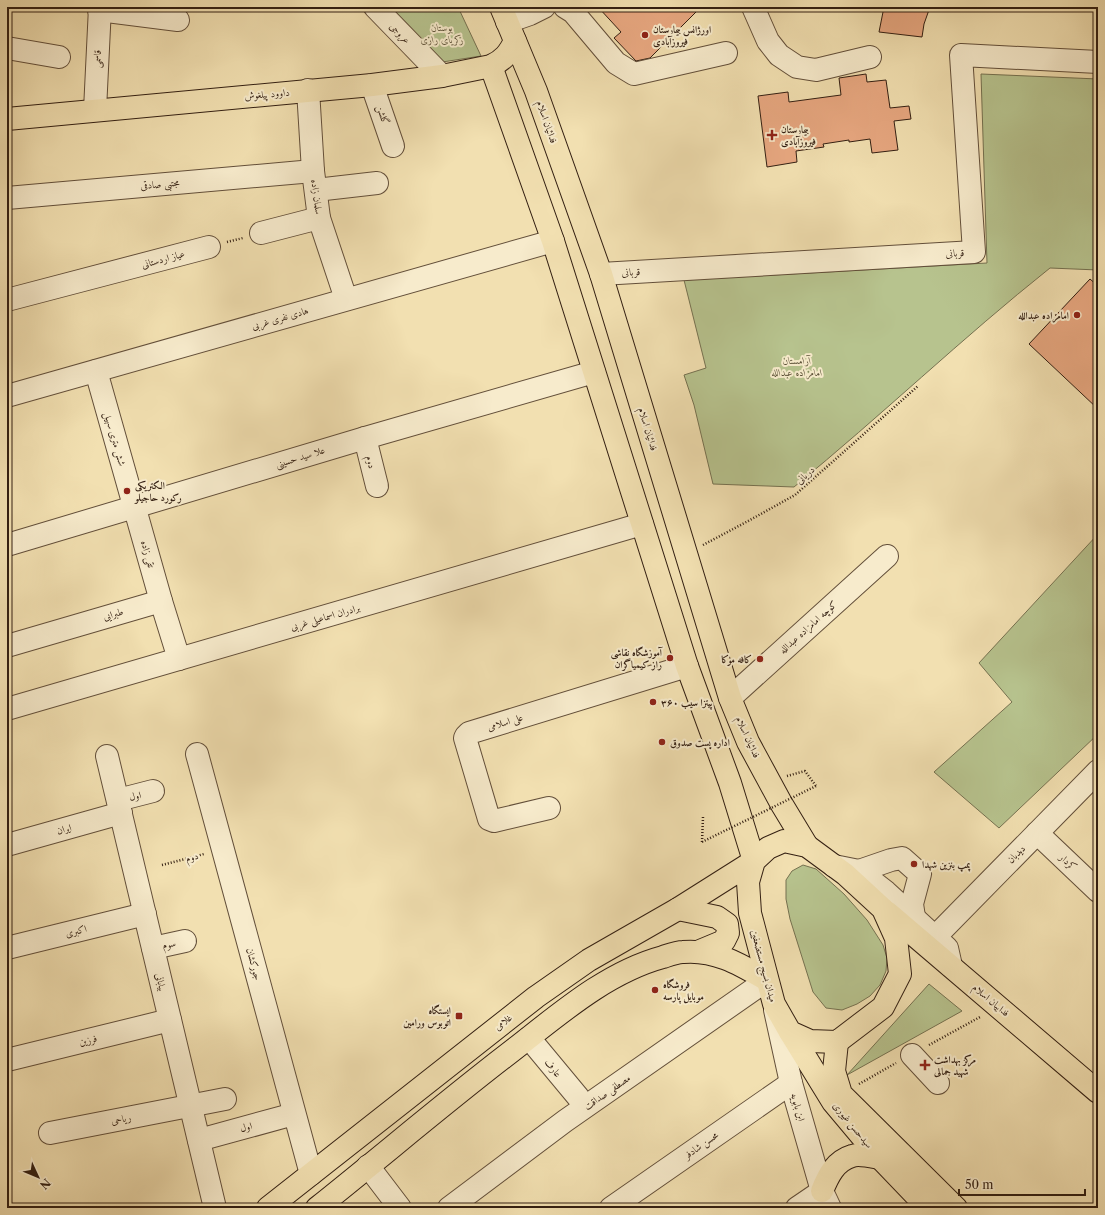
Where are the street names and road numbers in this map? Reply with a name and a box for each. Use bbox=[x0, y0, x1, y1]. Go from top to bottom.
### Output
street label: عروجی bbox=[386, 20, 413, 47]
street label: قاسمی bbox=[90, 50, 104, 68]
street label: داوود پیلغوش bbox=[244, 86, 290, 103]
street label: فدائیان اسلام bbox=[531, 99, 560, 146]
street label: گلشن bbox=[373, 104, 392, 127]
street label: مجتبی صادقی bbox=[140, 176, 180, 194]
street label: سلمان زاده bbox=[308, 179, 326, 216]
street label: قربانی bbox=[945, 246, 965, 260]
street label: عیاز اردستانی bbox=[140, 247, 186, 271]
street label: قربانی bbox=[621, 265, 641, 279]
street label: هادی نفری غربی bbox=[250, 304, 310, 333]
street label: فدائیان اسلام bbox=[632, 406, 661, 453]
street label: شش متری سهیل bbox=[100, 410, 129, 468]
street label: علا سید حسینی bbox=[274, 443, 327, 472]
street label: دوم bbox=[360, 454, 379, 471]
street label: دریانی bbox=[793, 463, 817, 487]
street label: تقی زاده bbox=[137, 539, 158, 570]
street label: کوچه امامزاده عبدالله bbox=[776, 598, 840, 657]
street label: برادران اسماعیلی غربی bbox=[289, 601, 362, 634]
street label: طبرایی bbox=[101, 605, 125, 623]
street label: علی اسلامی bbox=[486, 710, 525, 735]
street label: فدائیان اسلام bbox=[730, 714, 763, 761]
street label: اول bbox=[128, 788, 142, 804]
street label: ایران bbox=[55, 821, 73, 837]
street label: دیدبان bbox=[1004, 842, 1028, 866]
street label: دوم bbox=[184, 849, 201, 868]
street label: کردار bbox=[1056, 850, 1080, 873]
street label: اکبری bbox=[64, 922, 88, 940]
street label: میدان بسیج مستضعفین bbox=[745, 928, 780, 1005]
street label: سوم bbox=[161, 936, 178, 955]
street label: جورکشان bbox=[243, 946, 265, 982]
street label: بیابانی bbox=[153, 972, 169, 992]
street label: فداییان اسلام bbox=[968, 981, 1012, 1022]
street label: غلامی bbox=[491, 1011, 515, 1033]
street label: فرزین bbox=[78, 1031, 98, 1049]
street label: عارف bbox=[542, 1056, 564, 1080]
street label: مصطفی صداقت bbox=[581, 1071, 633, 1114]
street label: ابن بابویه bbox=[788, 1091, 808, 1123]
street label: سیدحسن غیوری bbox=[829, 1099, 876, 1152]
street label: ریاحی bbox=[110, 1111, 132, 1127]
street label: اول bbox=[238, 1119, 254, 1135]
street label: محسن شادفر bbox=[680, 1128, 721, 1163]

